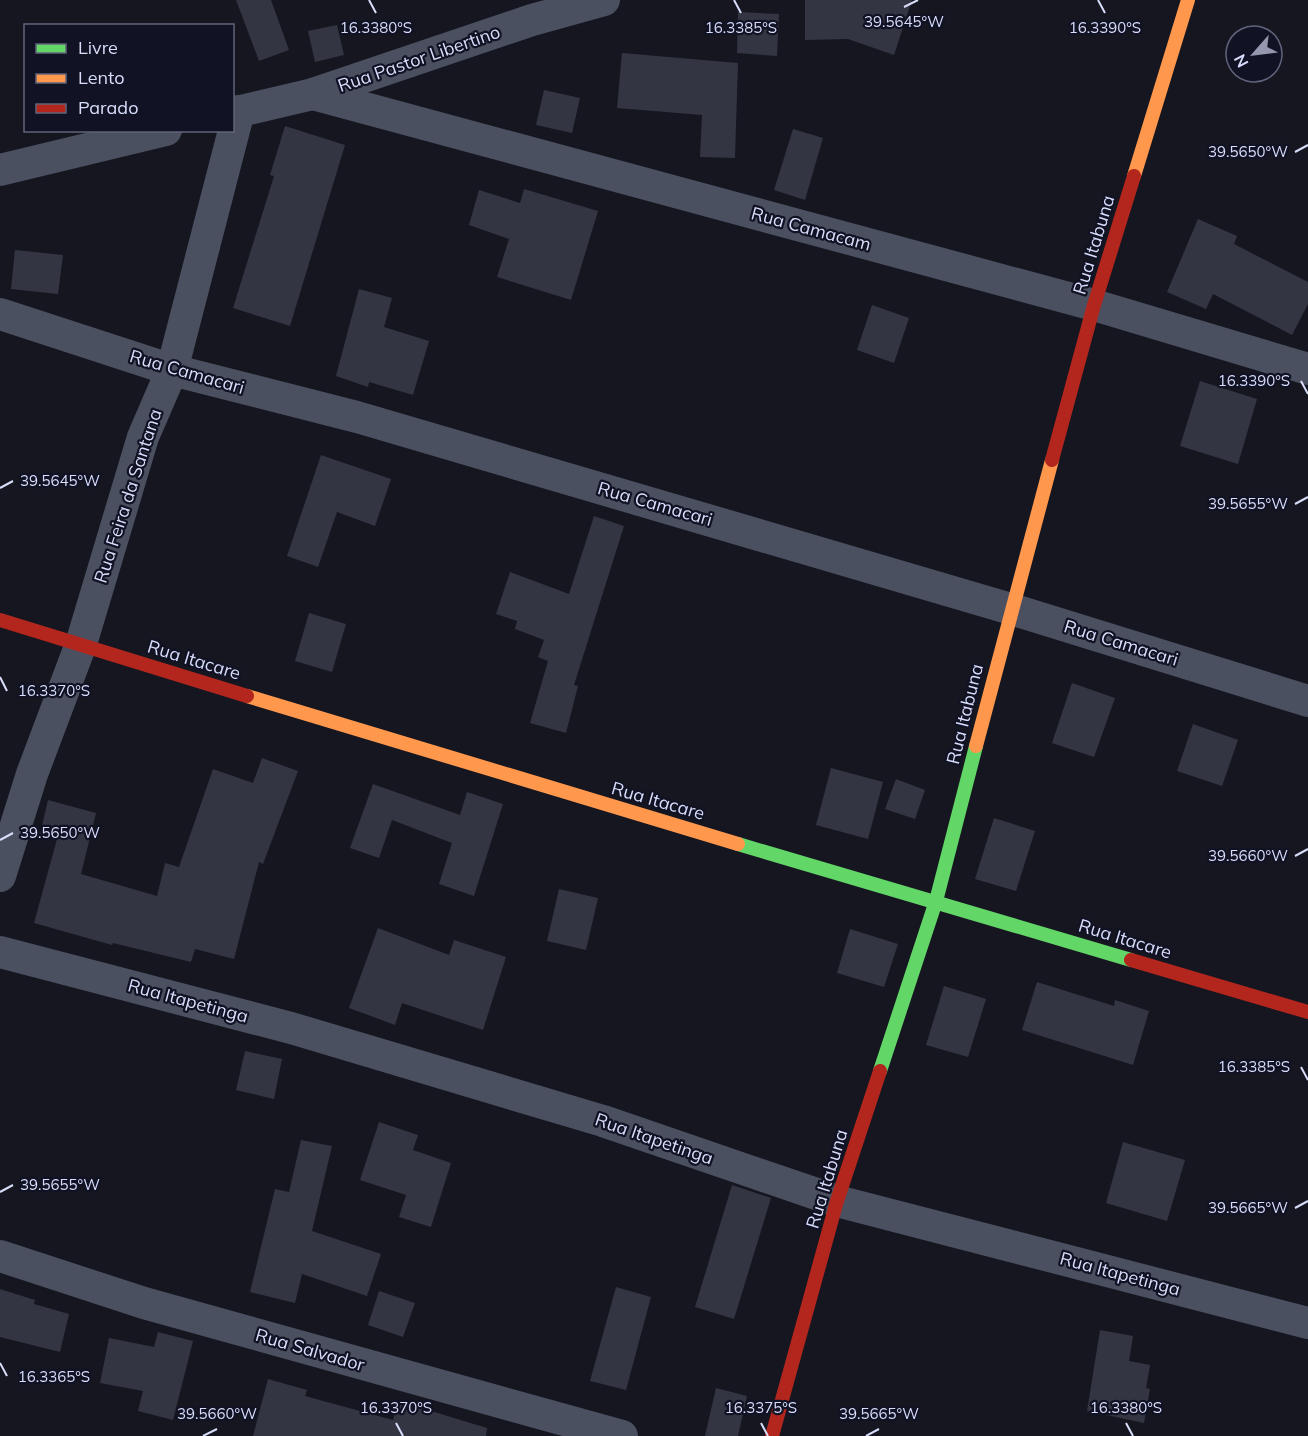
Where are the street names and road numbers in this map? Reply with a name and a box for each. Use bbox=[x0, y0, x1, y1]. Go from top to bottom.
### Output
street label: Rua Pastor Libertino bbox=[335, 20, 503, 97]
street label: Rua Itabuna bbox=[1068, 192, 1120, 297]
street label: Rua Camacam bbox=[749, 201, 874, 256]
street label: Rua Camacari bbox=[127, 344, 247, 399]
street label: Rua Feira da Santana bbox=[89, 406, 166, 586]
street label: Rua Camacari bbox=[595, 476, 715, 531]
street label: Rua Camacari bbox=[1061, 614, 1181, 671]
street label: Rua Itacare bbox=[145, 634, 243, 685]
street label: Rua Itabuna bbox=[941, 661, 988, 766]
street label: Rua Itacare bbox=[609, 776, 707, 825]
street label: Rua Itacare bbox=[1076, 913, 1174, 964]
street label: Rua Itapetinga bbox=[126, 973, 251, 1028]
street label: Rua Itapetinga bbox=[592, 1108, 716, 1170]
street label: Rua Itabuna bbox=[801, 1126, 853, 1231]
street label: Rua Itapetinga bbox=[1058, 1246, 1183, 1301]
street label: Rua Salvador bbox=[253, 1323, 368, 1376]

